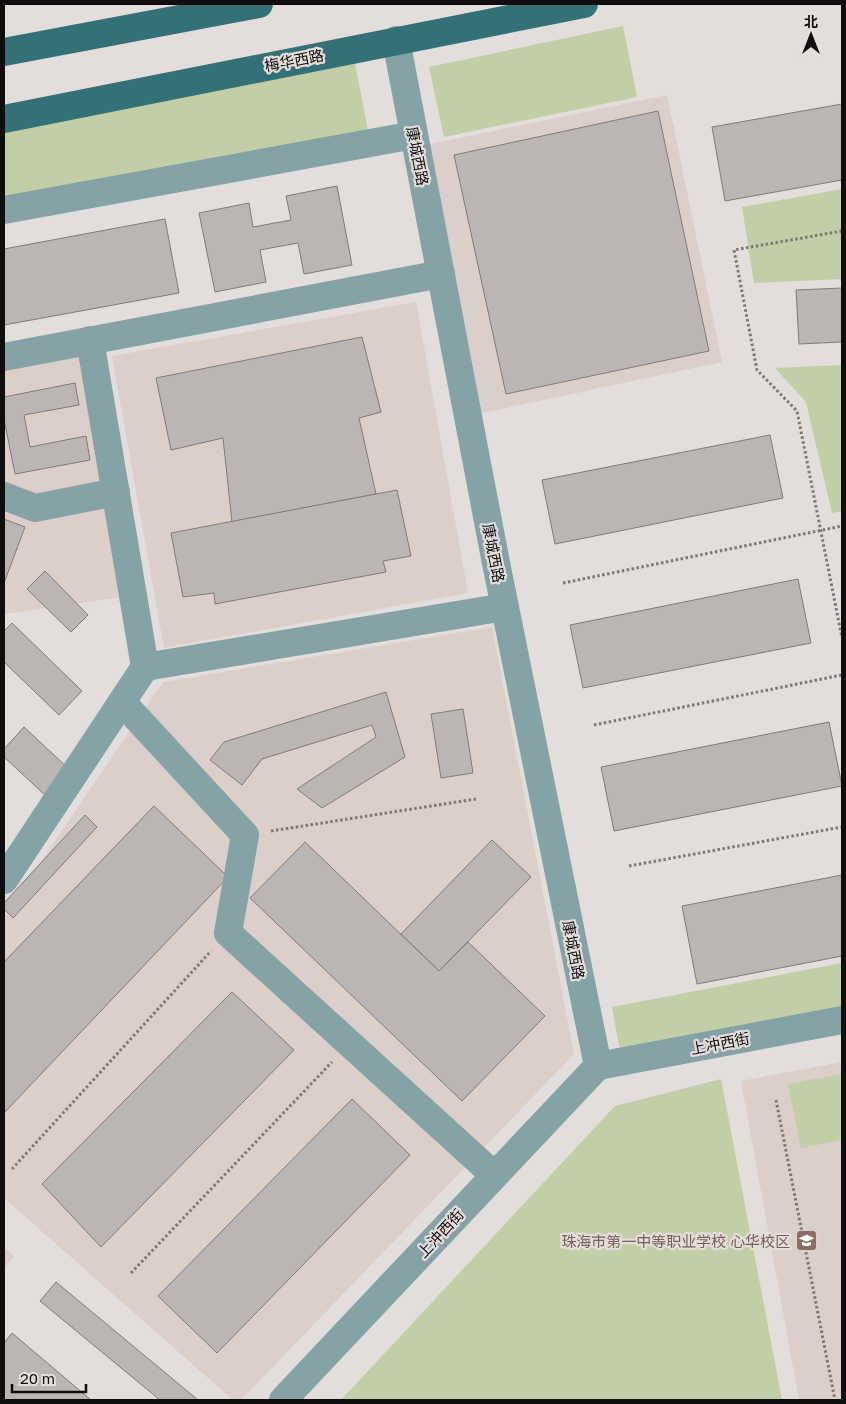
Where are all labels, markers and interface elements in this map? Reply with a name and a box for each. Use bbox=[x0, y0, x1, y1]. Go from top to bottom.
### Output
north arrow bbox=[786, 10, 836, 60]
text: 北 bbox=[804, 13, 818, 30]
street label: 梅华西路 bbox=[263, 45, 325, 75]
street label: 康城西路 bbox=[403, 125, 433, 187]
street label: 康城西路 bbox=[479, 522, 509, 584]
street label: 康城西路 bbox=[559, 919, 589, 981]
street label: 上冲西街 bbox=[689, 1028, 751, 1058]
street label: 上沖西街 bbox=[413, 1205, 467, 1261]
school or university icon: 珠海市第一中等职业学校 心华校区 bbox=[794, 1229, 818, 1253]
place label: 珠海市第一中等职业学校 心华校区 bbox=[561, 1232, 790, 1250]
scale bar bbox=[12, 1362, 86, 1394]
text: 20 m bbox=[20, 1369, 55, 1387]

